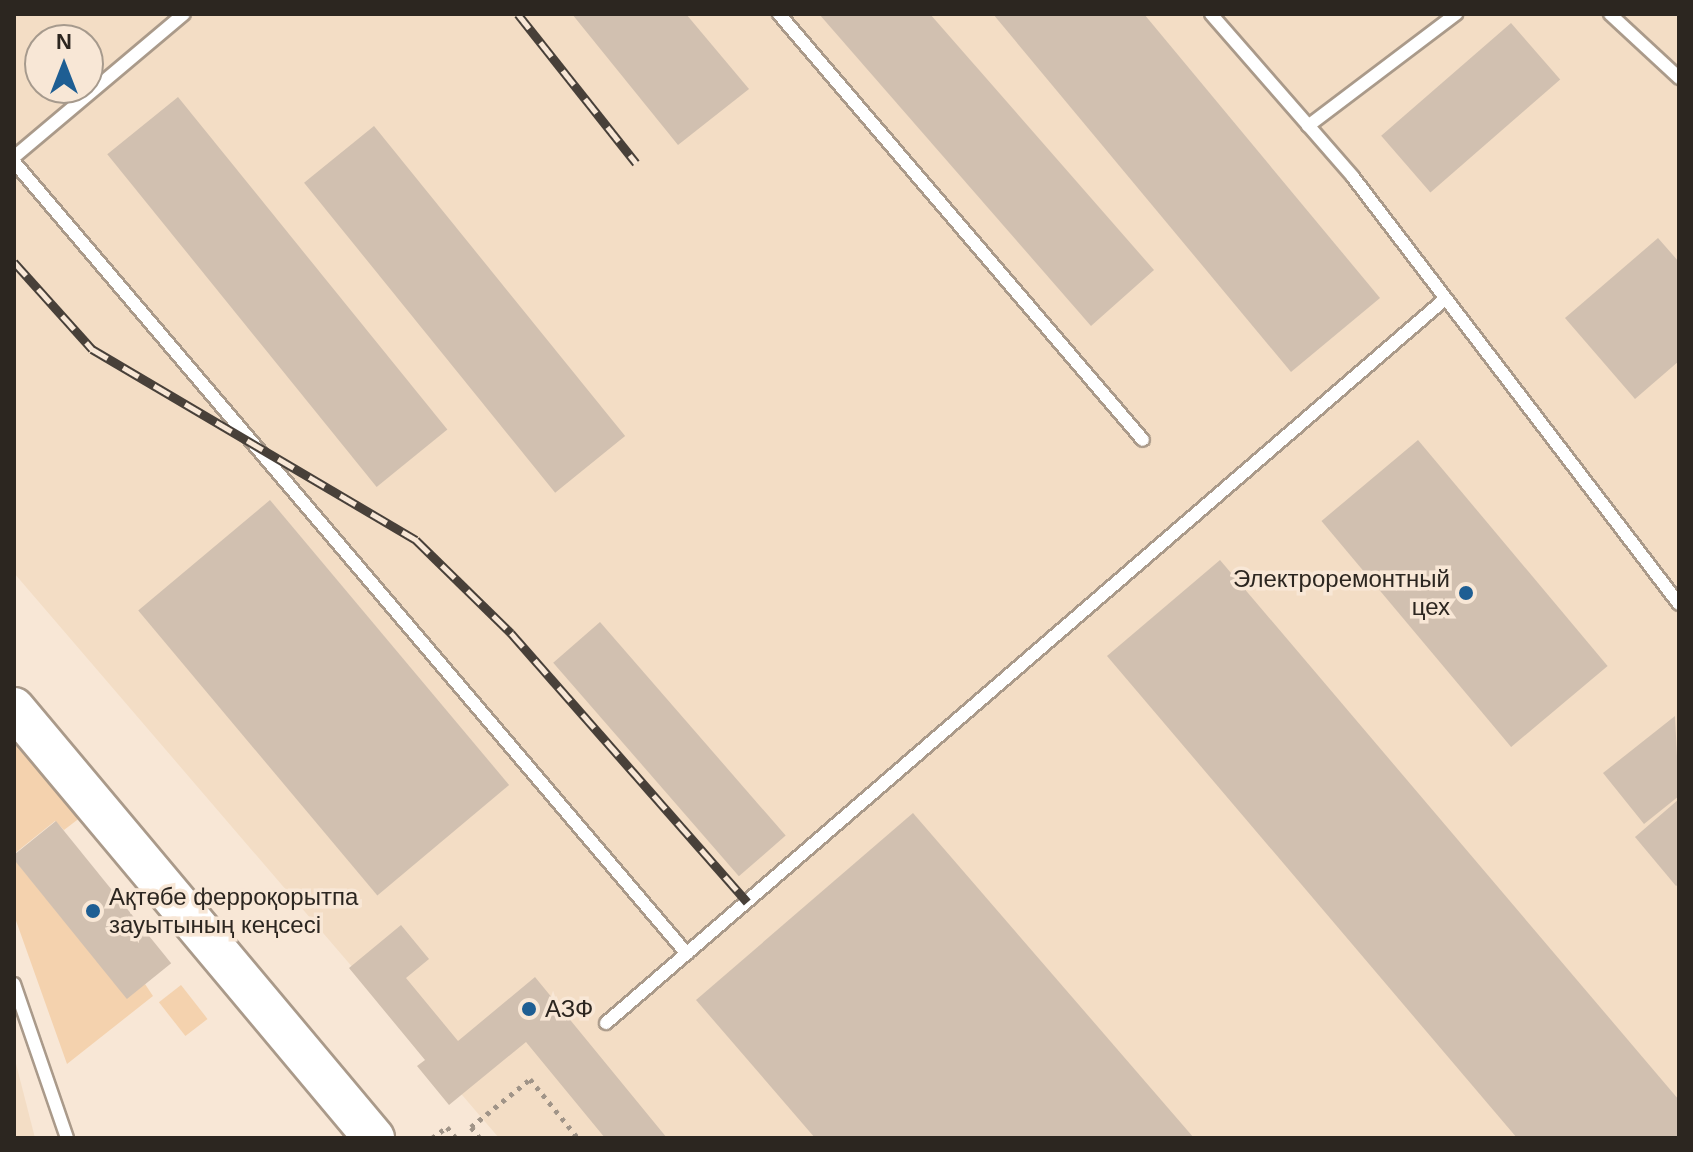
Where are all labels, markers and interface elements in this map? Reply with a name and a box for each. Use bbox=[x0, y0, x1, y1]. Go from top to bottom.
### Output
north arrow bbox=[24, 24, 104, 104]
text: N bbox=[56, 29, 72, 54]
place label: Электроремонтный цех bbox=[1233, 565, 1450, 621]
marker: Электроремонтный цех bbox=[1457, 584, 1475, 602]
place label: Ақтөбе ферроқорытпа зауытының кеңсесі bbox=[109, 883, 358, 939]
marker: Ақтөбе ферроқорытпа зауытының кеңсесі bbox=[84, 902, 102, 920]
place label: АЗФ bbox=[545, 995, 593, 1023]
marker: АЗФ bbox=[520, 1000, 538, 1018]

